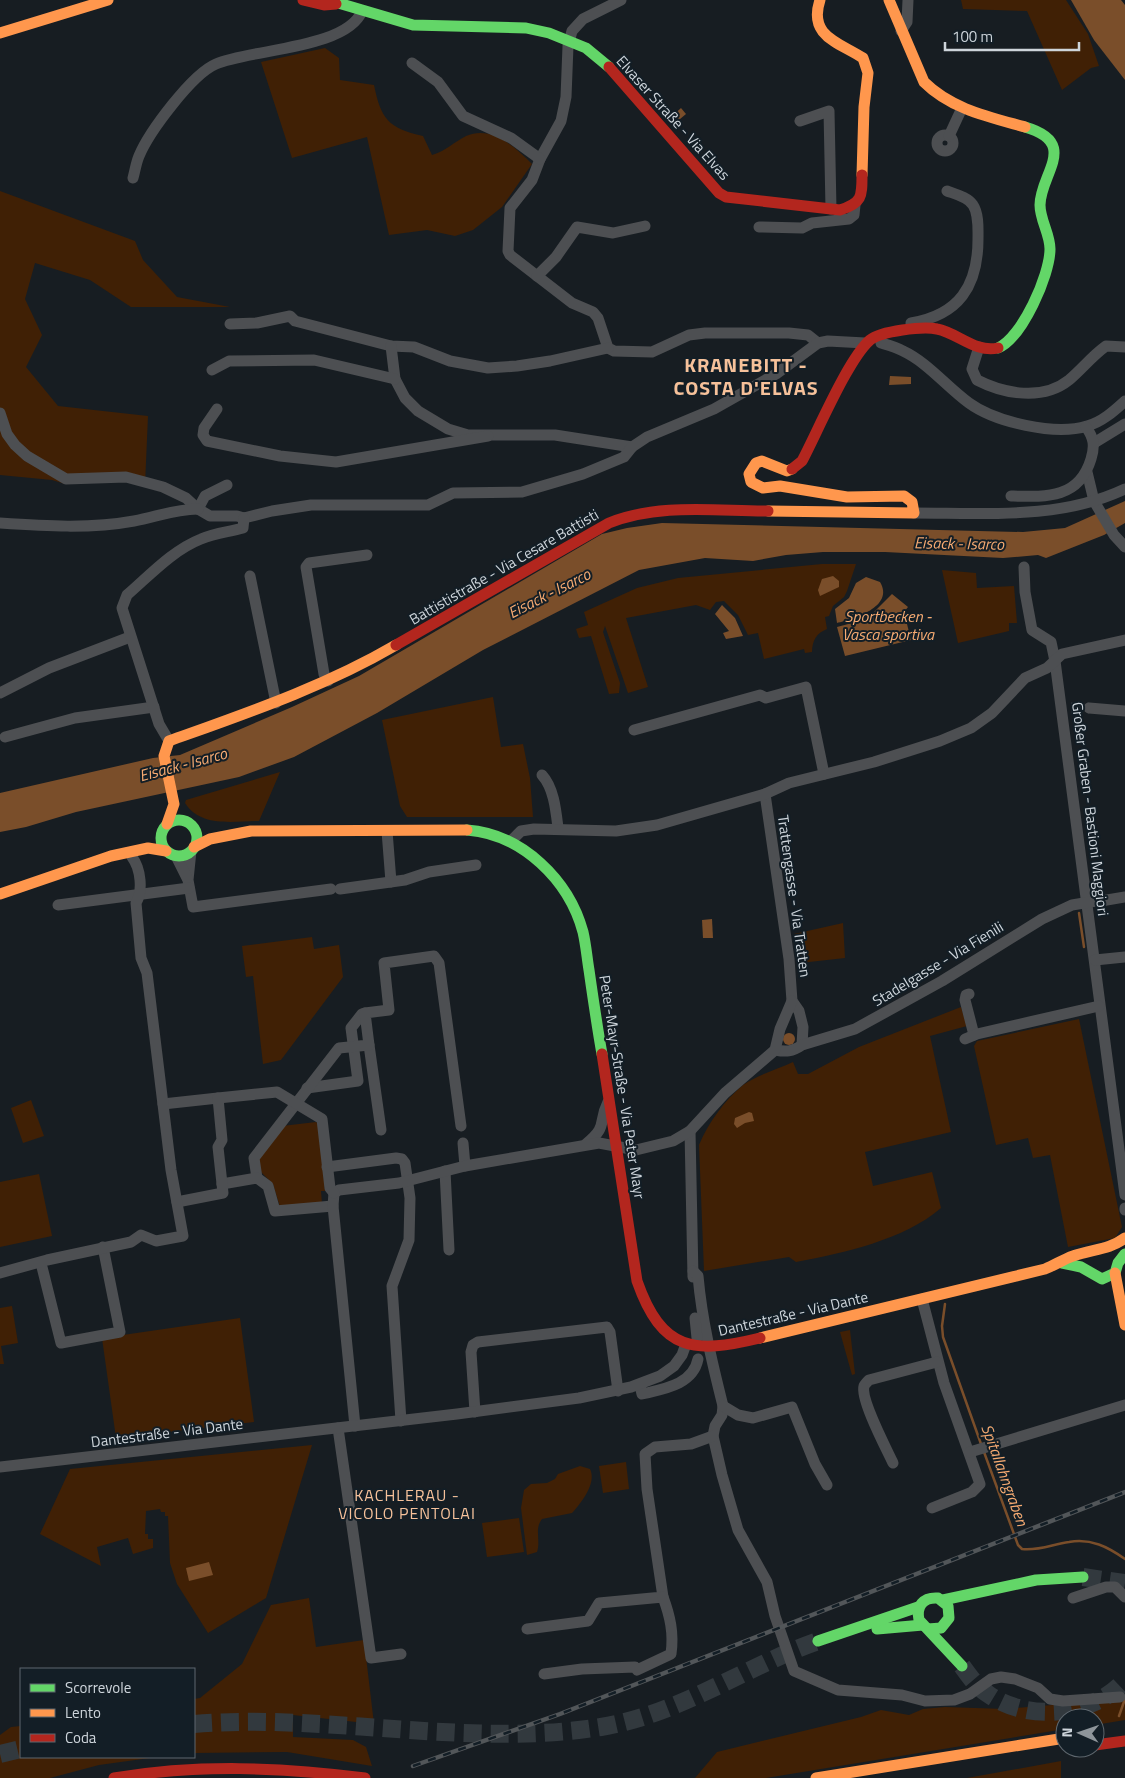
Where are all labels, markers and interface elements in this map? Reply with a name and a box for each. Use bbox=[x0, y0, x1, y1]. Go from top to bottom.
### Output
scale bar bbox=[945, 20, 1079, 52]
text: 100 m bbox=[952, 25, 993, 48]
street label: Elvaser Straße - Via Elvas bbox=[611, 50, 736, 185]
district label: KRANEBITT - COSTA D'ELVAS bbox=[673, 349, 819, 403]
street label: Battististraße - Via Cesare Battisti bbox=[405, 503, 603, 630]
water label: Eisack - Isarco bbox=[914, 530, 1005, 556]
water label: Eisack - Isarco bbox=[503, 561, 595, 624]
water label: Sportbecken - Vasca sportiva bbox=[842, 604, 935, 646]
street label: Großer Graben - Bastioni Maggiori bbox=[1066, 701, 1115, 917]
water label: Eisack - Isarco bbox=[136, 740, 231, 787]
street label: Trattengasse - Via Tratten bbox=[772, 813, 817, 979]
street label: Stadelgasse - Via Fienili bbox=[868, 915, 1008, 1012]
street label: Peter-Mayr-Straße - Via Peter Mayr bbox=[593, 973, 652, 1201]
street label: Dantestraße - Via Dante bbox=[716, 1285, 870, 1342]
street label: Dantestraße - Via Dante bbox=[89, 1412, 244, 1453]
water label: Spitallahngraben bbox=[975, 1421, 1035, 1530]
district label: KACHLERAU - VICOLO PENTOLAI bbox=[338, 1483, 476, 1525]
legend bbox=[20, 1668, 195, 1758]
text: Scorrevole bbox=[65, 1676, 131, 1699]
text: Lento bbox=[65, 1701, 101, 1724]
north arrow bbox=[1055, 1708, 1105, 1758]
text: Coda bbox=[65, 1726, 97, 1749]
text: N bbox=[1056, 1727, 1077, 1738]

